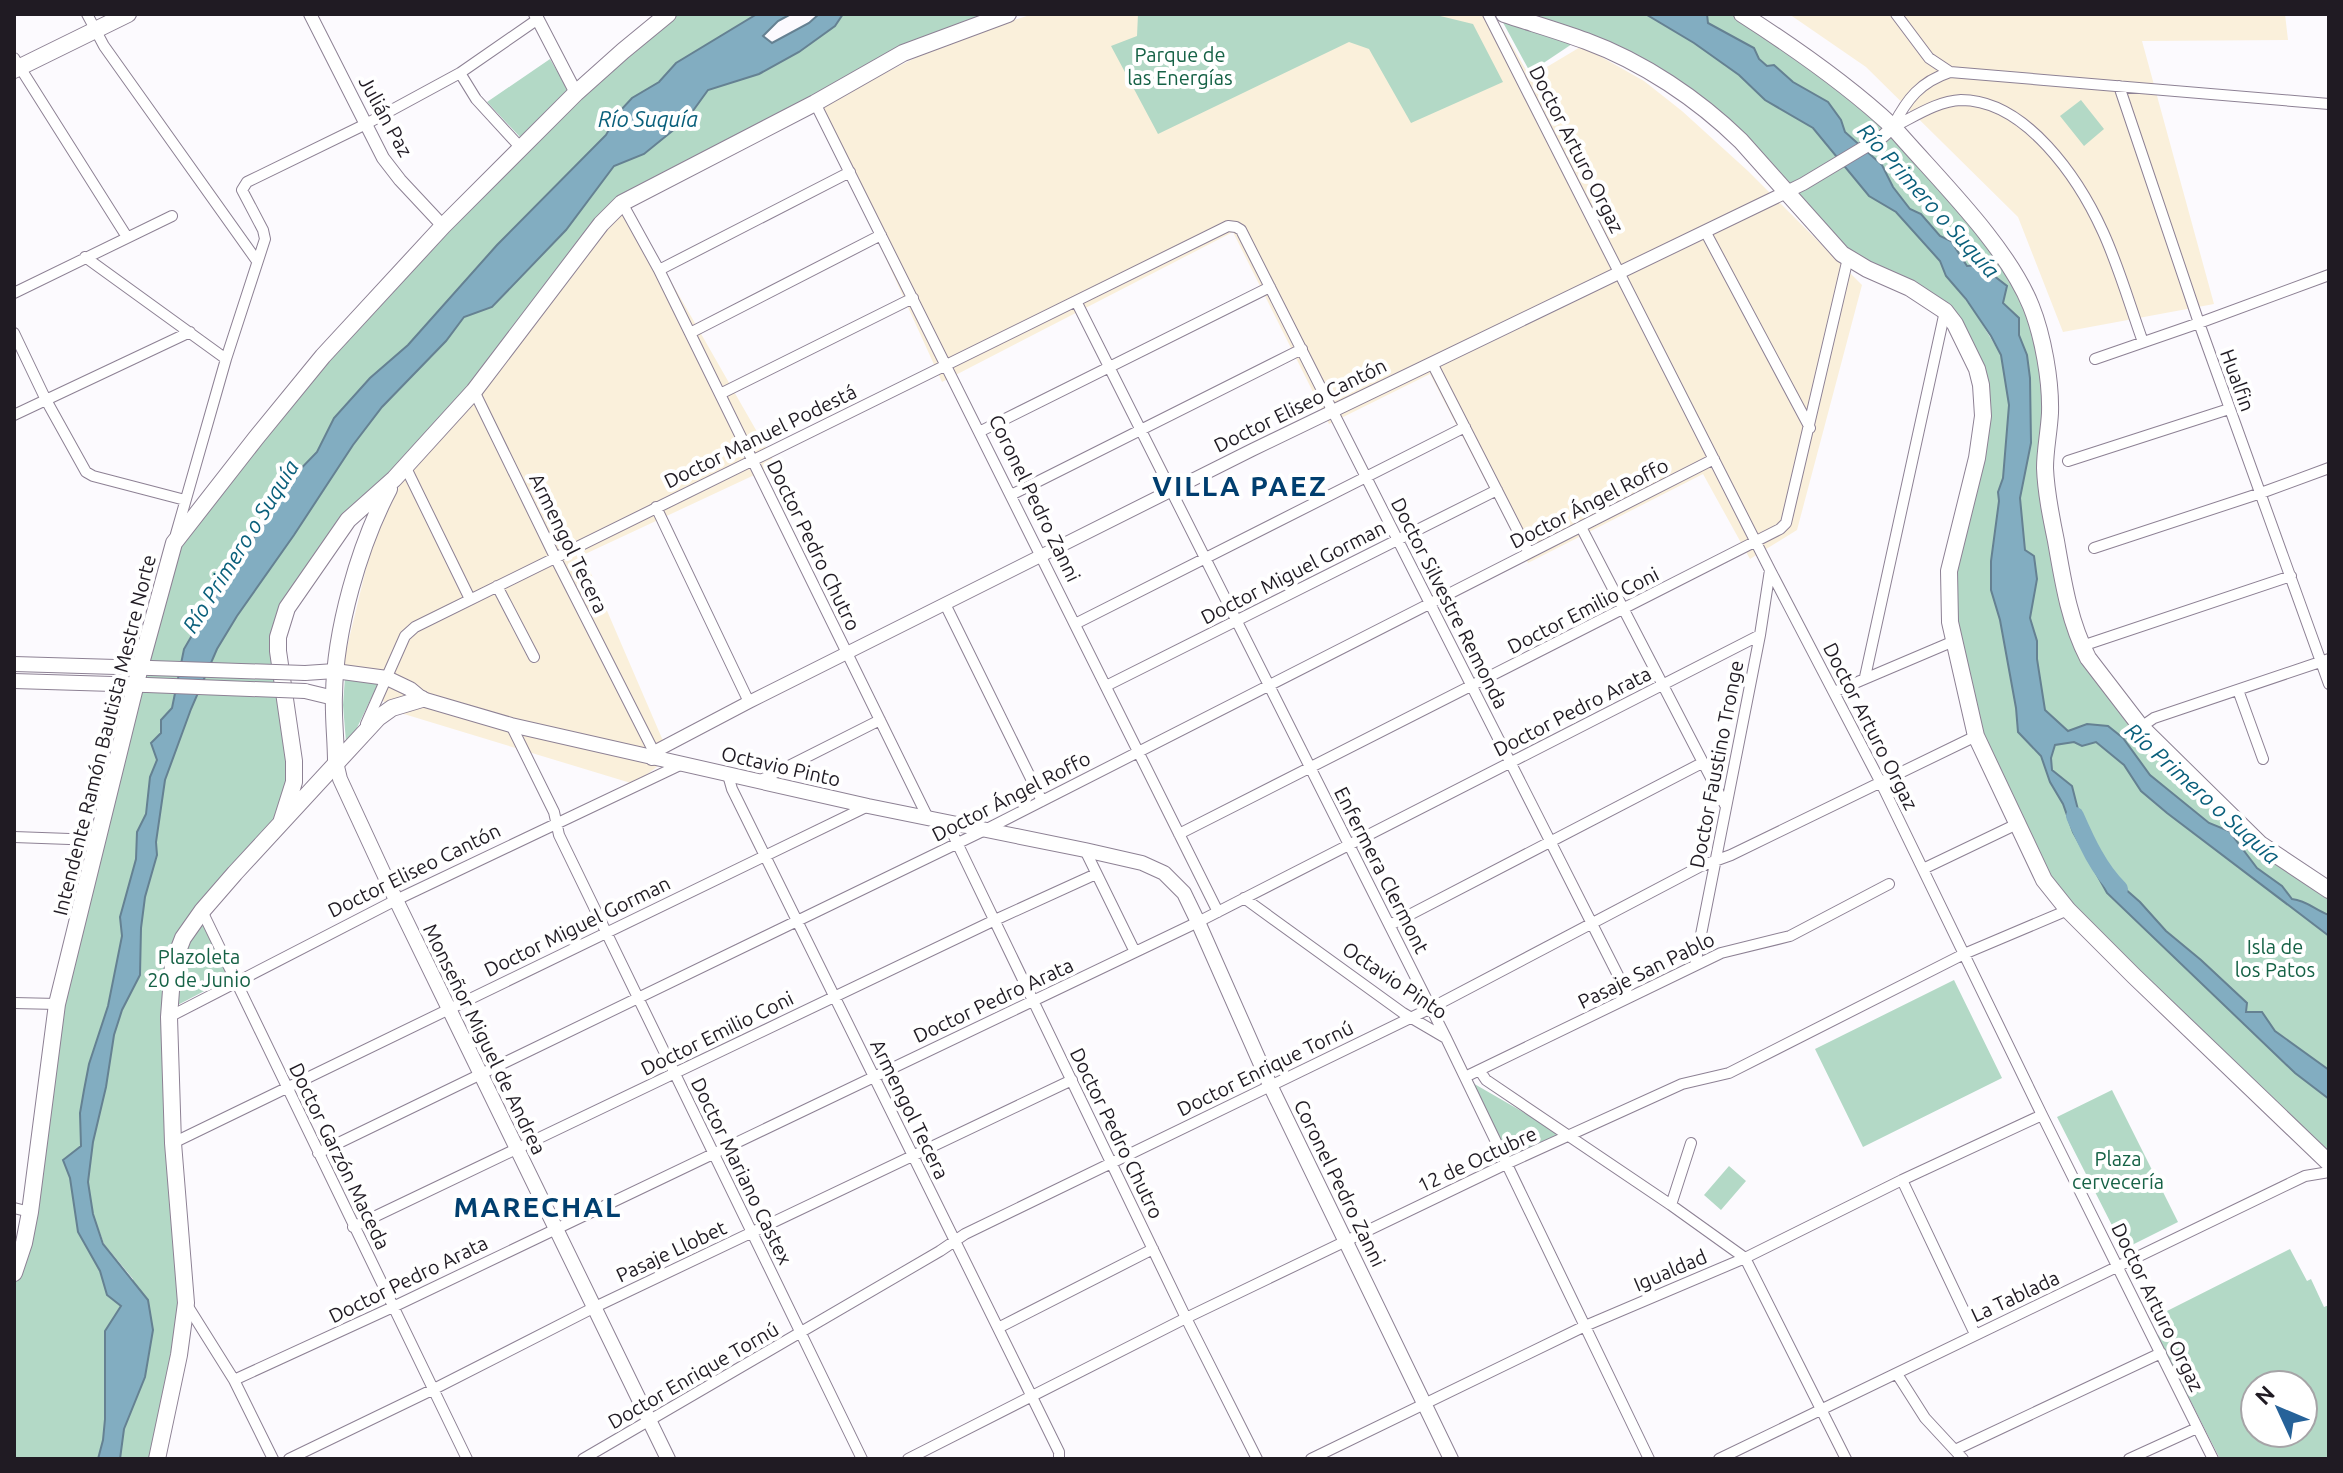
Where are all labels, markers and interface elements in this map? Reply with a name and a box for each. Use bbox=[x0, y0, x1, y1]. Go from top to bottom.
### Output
park label: Parque de las Energías bbox=[1127, 43, 1233, 89]
street label: Doctor Arturo Orgaz bbox=[1525, 62, 1629, 236]
street label: Julián Paz bbox=[354, 72, 418, 160]
water label: Río Suquía bbox=[598, 106, 698, 131]
water label: Río Primero o Suquía bbox=[1853, 118, 2005, 282]
street label: Hualfin bbox=[2216, 346, 2260, 414]
street label: Doctor Eliseo Cantón bbox=[1210, 353, 1390, 457]
street label: Doctor Manuel Podestá bbox=[660, 379, 860, 493]
street label: Coronel Pedro Zanni bbox=[985, 411, 1085, 585]
street label: Doctor Ángel Roffo bbox=[1506, 453, 1672, 553]
water label: Río Primero o Suquía bbox=[177, 455, 303, 637]
street label: Doctor Pedro Chutro bbox=[763, 456, 865, 634]
street label: Armengol Tecera bbox=[525, 469, 613, 617]
district label: VILLA PAEZ bbox=[1152, 470, 1328, 501]
street label: Doctor Silvestre Remonda bbox=[1387, 494, 1513, 712]
street label: Doctor Miguel Gorman bbox=[1197, 515, 1389, 629]
street label: Intendente Ramón Bautista Mestre Norte bbox=[48, 552, 160, 918]
street label: Doctor Emilio Coni bbox=[1503, 562, 1663, 658]
street label: Doctor Arturo Orgaz bbox=[1819, 639, 1923, 813]
street label: Doctor Faustino Tronge bbox=[1685, 658, 1747, 870]
street label: Doctor Pedro Arata bbox=[1489, 661, 1655, 761]
water label: Río Primero o Suquía bbox=[2121, 717, 2285, 869]
street label: Octavio Pinto bbox=[719, 741, 843, 791]
street label: Doctor Ángel Roffo bbox=[928, 746, 1094, 846]
street label: Enfermera Clermont bbox=[1330, 783, 1434, 957]
street label: Doctor Eliseo Cantón bbox=[324, 818, 504, 922]
street label: Doctor Miguel Gorman bbox=[480, 871, 674, 981]
street label: Monseñor Miguel de Andrea bbox=[419, 920, 551, 1158]
street label: Pasaje San Pablo bbox=[1574, 927, 1718, 1013]
park label: Isla de los Patos bbox=[2235, 935, 2315, 981]
street label: Octavio Pinto bbox=[1338, 936, 1452, 1024]
park label: Plazoleta 20 de Junio bbox=[147, 945, 251, 991]
street label: Doctor Pedro Arata bbox=[909, 953, 1077, 1047]
street label: Doctor Emilio Coni bbox=[637, 986, 797, 1080]
street label: Doctor Enrique Tornú bbox=[1173, 1015, 1357, 1121]
street label: Armengol Tecera bbox=[866, 1035, 954, 1183]
street label: Doctor Pedro Chutro bbox=[1066, 1044, 1168, 1222]
street label: Doctor Garzón Maceda bbox=[285, 1059, 395, 1253]
street label: Doctor Mariano Castex bbox=[687, 1074, 797, 1268]
street label: Coronel Pedro Zanni bbox=[1290, 1096, 1390, 1270]
street label: 12 de Octubre bbox=[1414, 1121, 1540, 1197]
park label: Plaza cervecería bbox=[2072, 1147, 2164, 1193]
district label: MARECHAL bbox=[454, 1191, 622, 1222]
street label: Pasaje Llobet bbox=[612, 1215, 730, 1287]
street label: Doctor Arturo Orgaz bbox=[2107, 1219, 2209, 1395]
street label: Doctor Pedro Arata bbox=[325, 1231, 491, 1327]
street label: Igualdad bbox=[1630, 1244, 1710, 1296]
street label: La Tablada bbox=[1967, 1266, 2063, 1326]
street label: Doctor Enrique Tornú bbox=[604, 1317, 782, 1433]
north arrow bbox=[2239, 1369, 2319, 1449]
text: N bbox=[2250, 1380, 2279, 1409]

